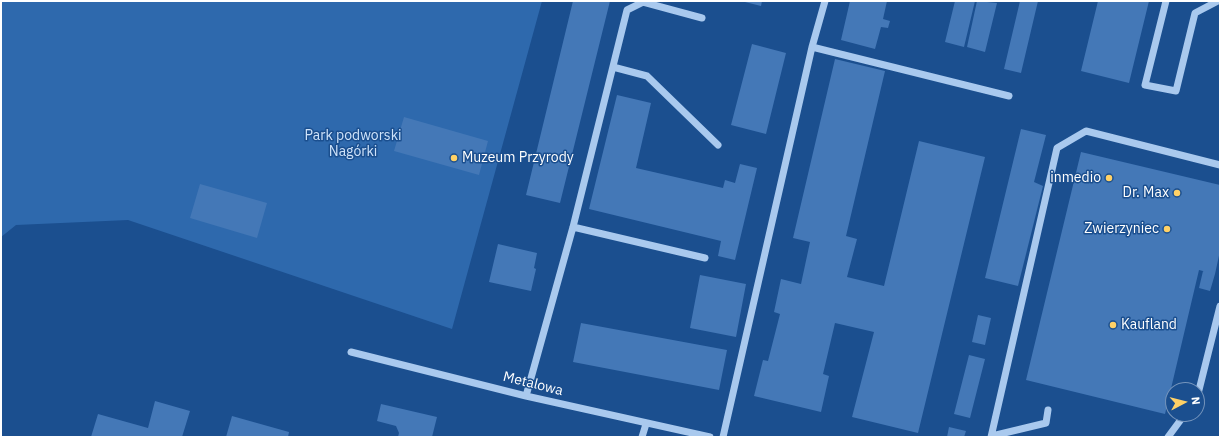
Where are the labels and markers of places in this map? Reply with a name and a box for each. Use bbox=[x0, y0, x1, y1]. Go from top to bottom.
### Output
place label: Muzeum Przyrody bbox=[462, 150, 574, 166]
marker: Muzeum Przyrody bbox=[449, 153, 459, 163]
place label: inmedio bbox=[1050, 170, 1101, 186]
marker: inmedio bbox=[1104, 173, 1114, 183]
place label: Dr. Max bbox=[1123, 185, 1169, 201]
marker: Dr. Max bbox=[1172, 188, 1182, 198]
place label: Zwierzyniec bbox=[1084, 221, 1159, 237]
marker: Zwierzyniec bbox=[1162, 224, 1172, 234]
place label: Kaufland bbox=[1121, 317, 1177, 333]
marker: Kaufland bbox=[1108, 320, 1118, 330]

